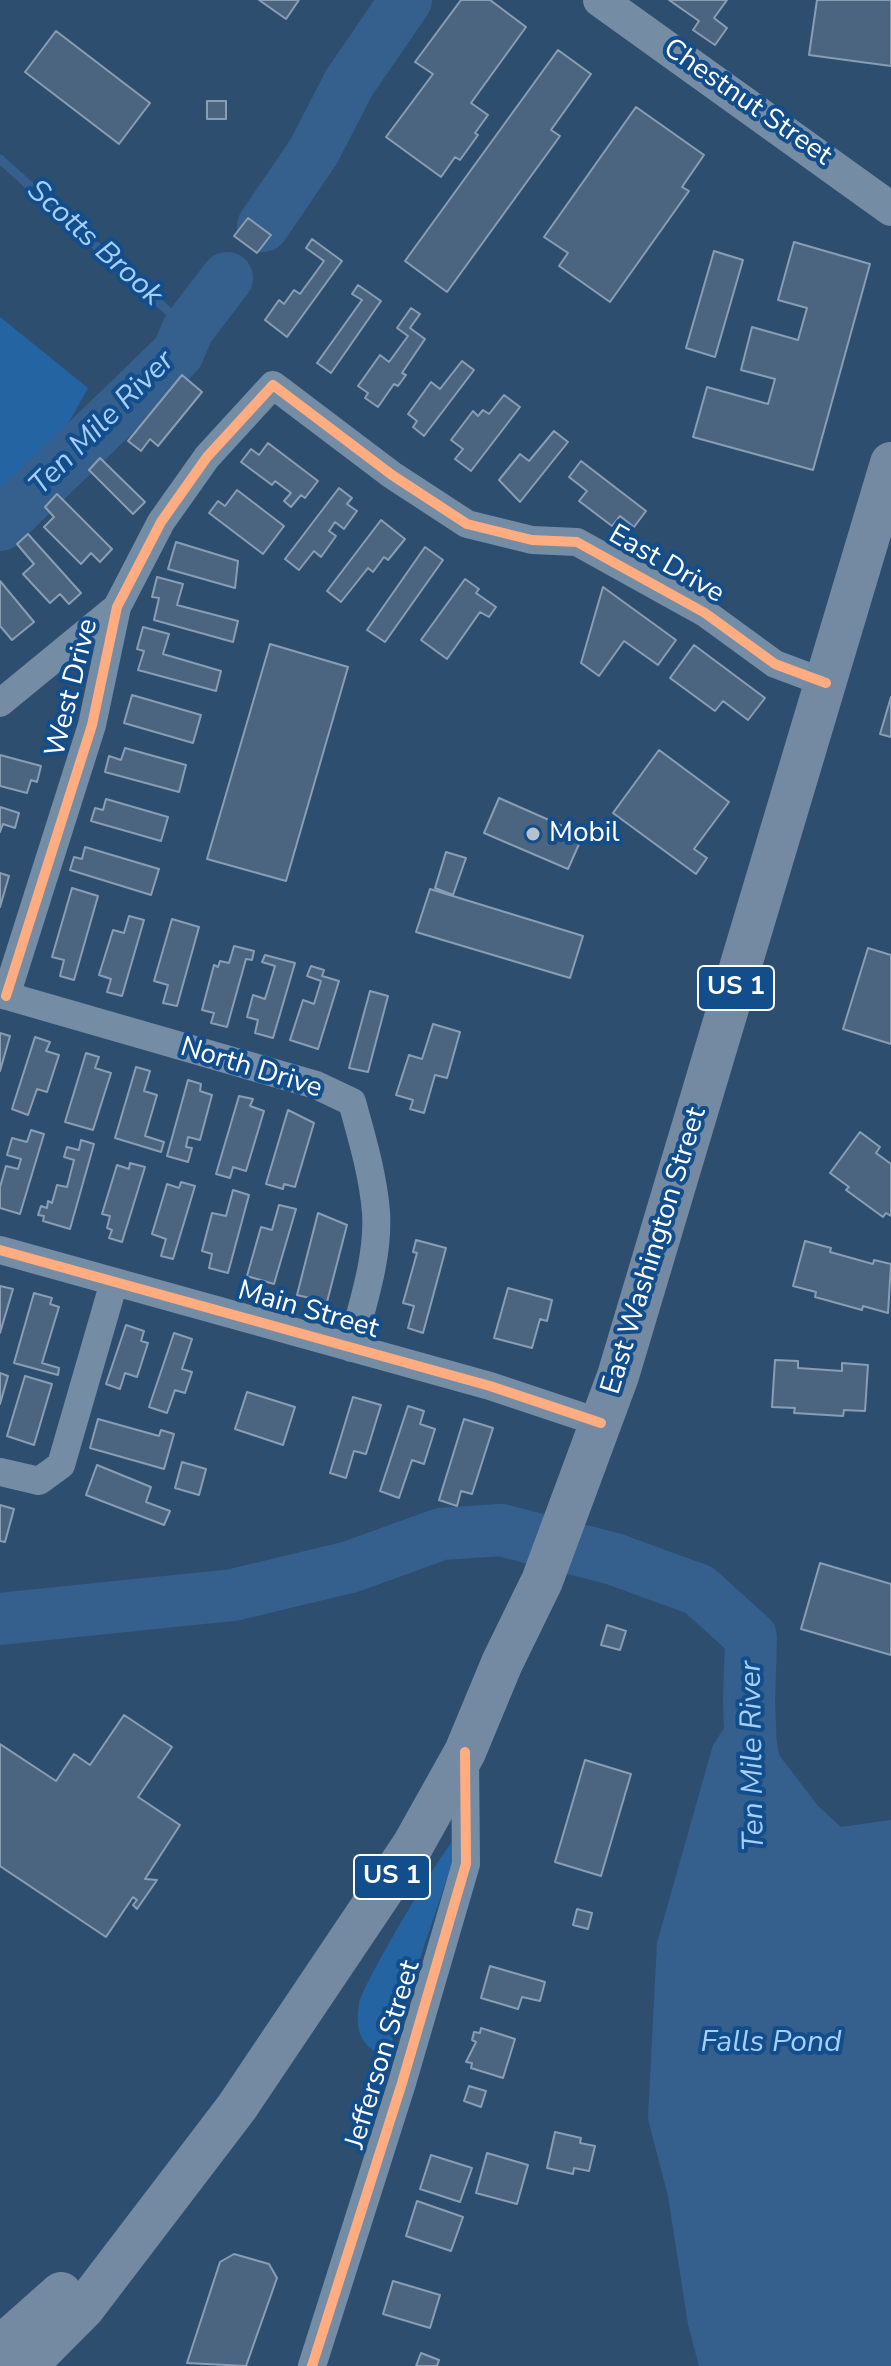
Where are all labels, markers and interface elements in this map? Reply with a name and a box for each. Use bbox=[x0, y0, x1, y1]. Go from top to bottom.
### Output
street label: Chestnut Street bbox=[656, 33, 838, 173]
water label: Scotts Brook bbox=[19, 174, 169, 314]
water label: Ten Mile River bbox=[23, 344, 183, 504]
street label: East Drive bbox=[602, 519, 730, 611]
street label: West Drive bbox=[40, 616, 106, 760]
place label: Mobil bbox=[549, 817, 620, 851]
marker: Mobil bbox=[524, 825, 542, 843]
road number: US 1 bbox=[698, 966, 774, 1010]
street label: North Drive bbox=[176, 1032, 326, 1106]
street label: East Washington Street bbox=[595, 1103, 715, 1399]
street label: Main Street bbox=[234, 1275, 382, 1347]
water label: Ten Mile River bbox=[734, 1660, 774, 1852]
road number: US 1 bbox=[354, 1855, 430, 1899]
street label: Jefferson Street bbox=[339, 1957, 429, 2153]
water label: Falls Pond bbox=[700, 2026, 842, 2062]

